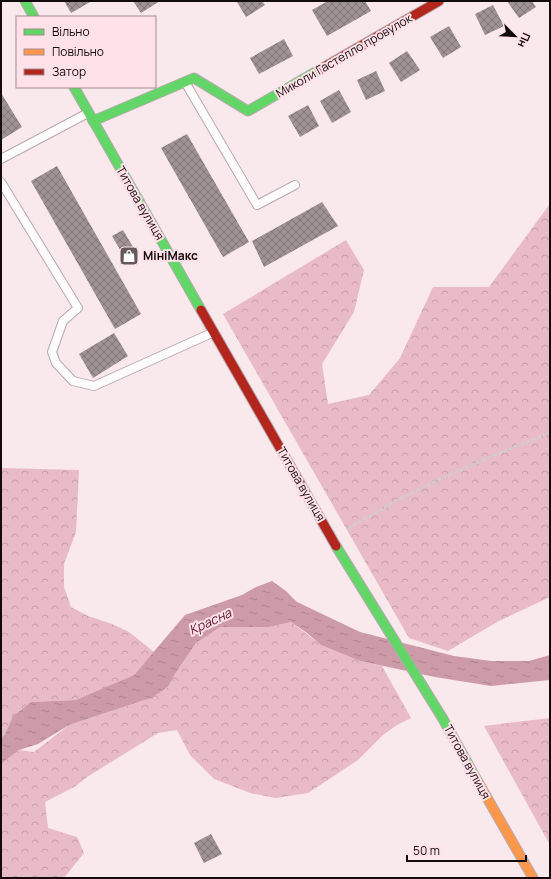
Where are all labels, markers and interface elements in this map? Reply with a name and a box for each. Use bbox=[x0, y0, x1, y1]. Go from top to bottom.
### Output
street label: Миколи Гастелло провулок bbox=[273, 9, 416, 102]
legend bbox=[16, 16, 156, 88]
north arrow bbox=[495, 16, 535, 56]
text: Вільно bbox=[52, 23, 90, 40]
text: Пн bbox=[515, 30, 534, 50]
text: Повільно bbox=[52, 43, 104, 60]
text: Затор bbox=[52, 63, 86, 80]
street label: Титова вулиця bbox=[112, 163, 169, 243]
shop icon: МініМакс bbox=[118, 245, 140, 267]
place label: МініМакс bbox=[143, 247, 198, 264]
street label: Титова вулиця bbox=[273, 444, 330, 524]
water label: Красна bbox=[186, 603, 235, 639]
street label: Титова вулиця bbox=[440, 721, 495, 802]
scale bar bbox=[407, 837, 526, 863]
text: 50 m bbox=[413, 842, 440, 859]

